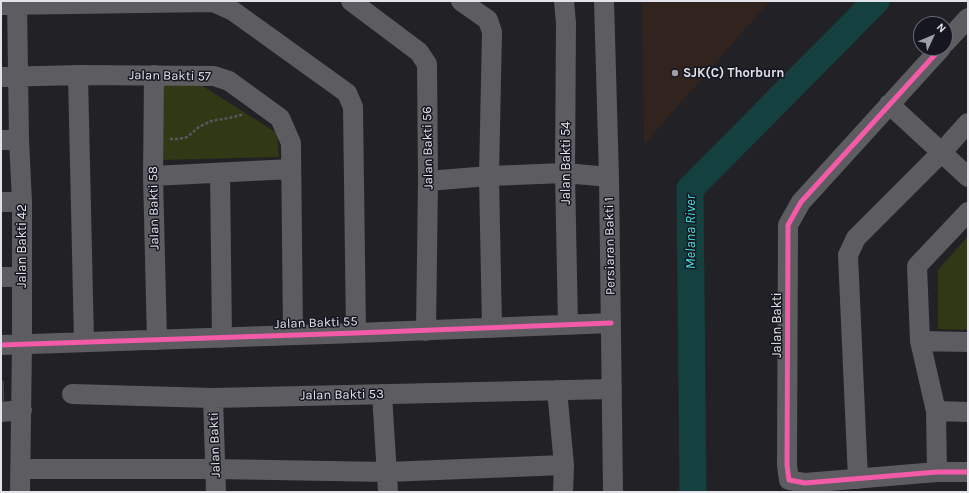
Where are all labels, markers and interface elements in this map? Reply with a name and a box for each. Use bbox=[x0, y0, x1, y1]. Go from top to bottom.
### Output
north arrow bbox=[913, 16, 953, 56]
text: N bbox=[934, 21, 949, 35]
place label: SJK(C) Thorburn bbox=[683, 65, 784, 81]
street label: Jalan Bakti 57 bbox=[129, 67, 211, 85]
marker: SJK(C) Thorburn bbox=[670, 68, 680, 78]
street label: Jalan Bakti 56 bbox=[419, 106, 437, 190]
street label: Jalan Bakti 54 bbox=[558, 121, 574, 205]
street label: Jalan Bakti 58 bbox=[145, 166, 163, 250]
water label: Melana River bbox=[683, 195, 699, 269]
street label: Persiaran Bakti 1 bbox=[601, 197, 619, 295]
street label: Jalan Bakti 42 bbox=[14, 204, 30, 288]
street label: Jalan Bakti bbox=[769, 292, 785, 358]
street label: Jalan Bakti 55 bbox=[274, 314, 358, 332]
street label: Jalan Bakti 53 bbox=[300, 386, 384, 404]
street label: Jalan Bakti bbox=[206, 412, 224, 478]

